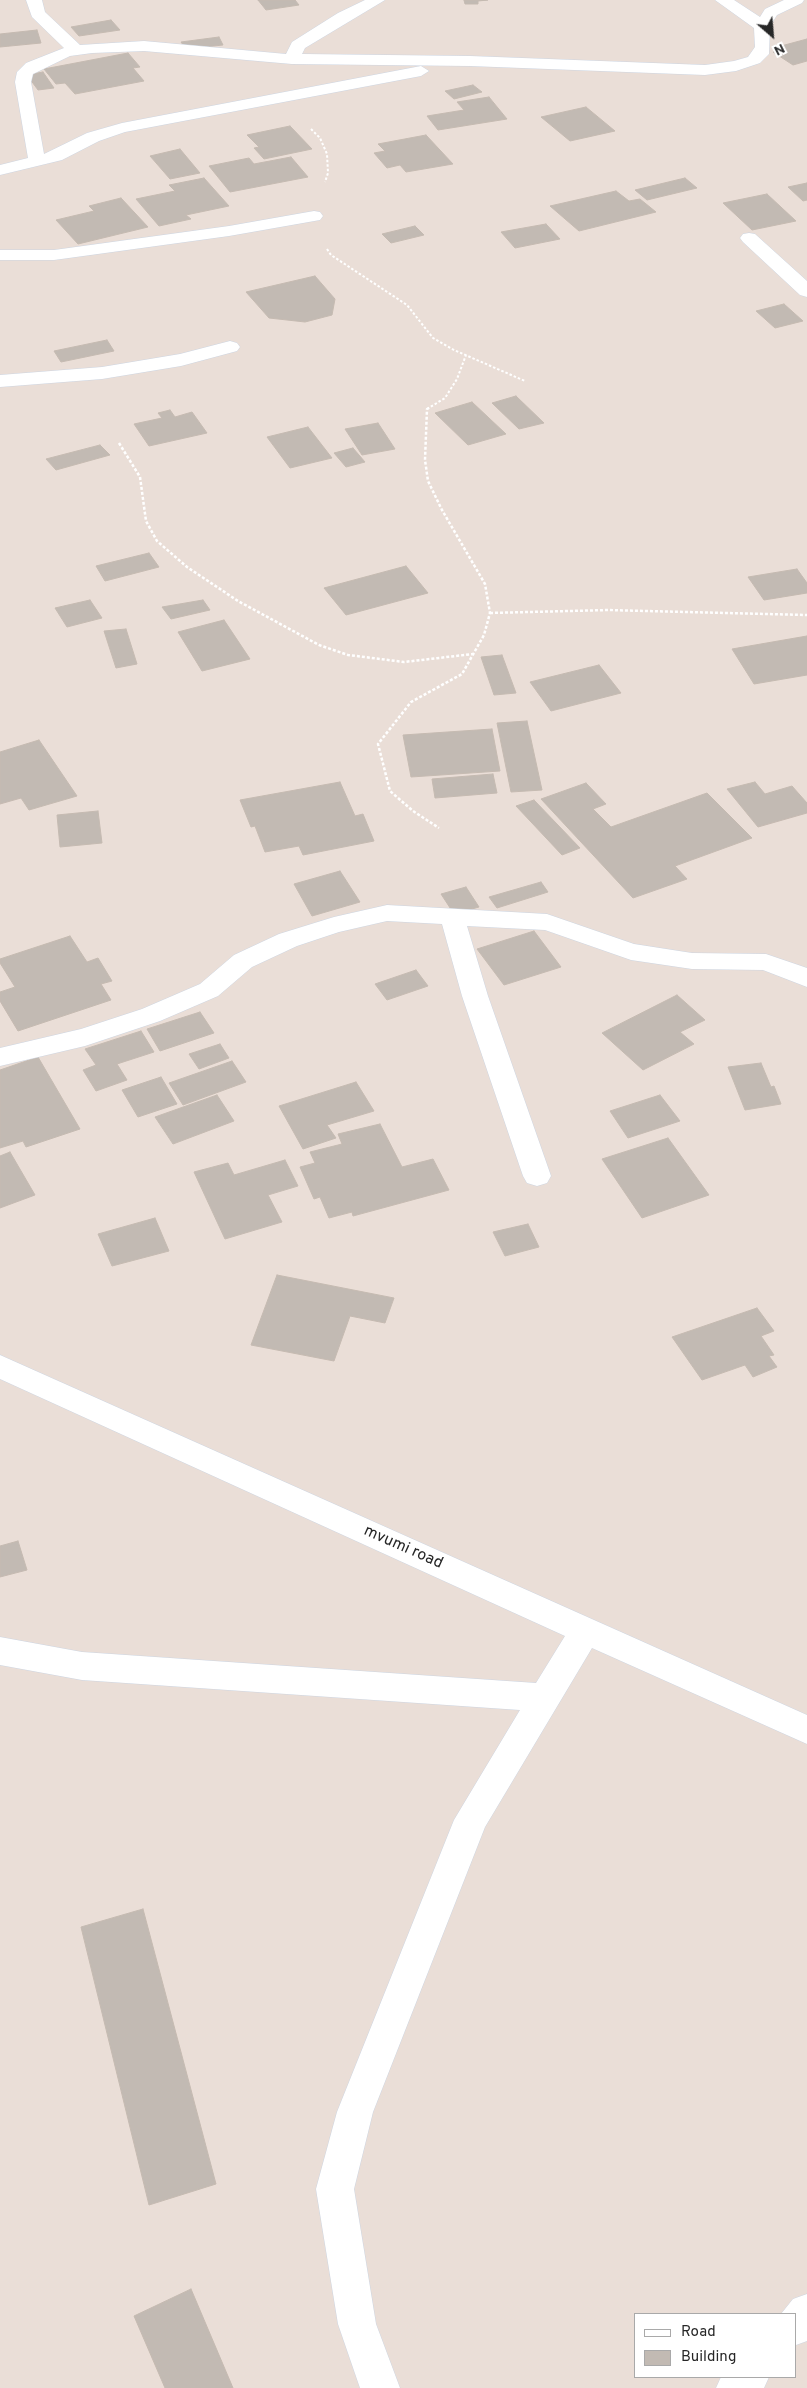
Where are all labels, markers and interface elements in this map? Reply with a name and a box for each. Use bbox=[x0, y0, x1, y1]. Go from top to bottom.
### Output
north arrow bbox=[747, 10, 797, 60]
text: N bbox=[771, 39, 787, 59]
street label: mvumi road bbox=[360, 1522, 446, 1574]
legend bbox=[634, 2313, 797, 2378]
text: Road bbox=[681, 2323, 716, 2342]
text: Building bbox=[681, 2348, 736, 2367]

